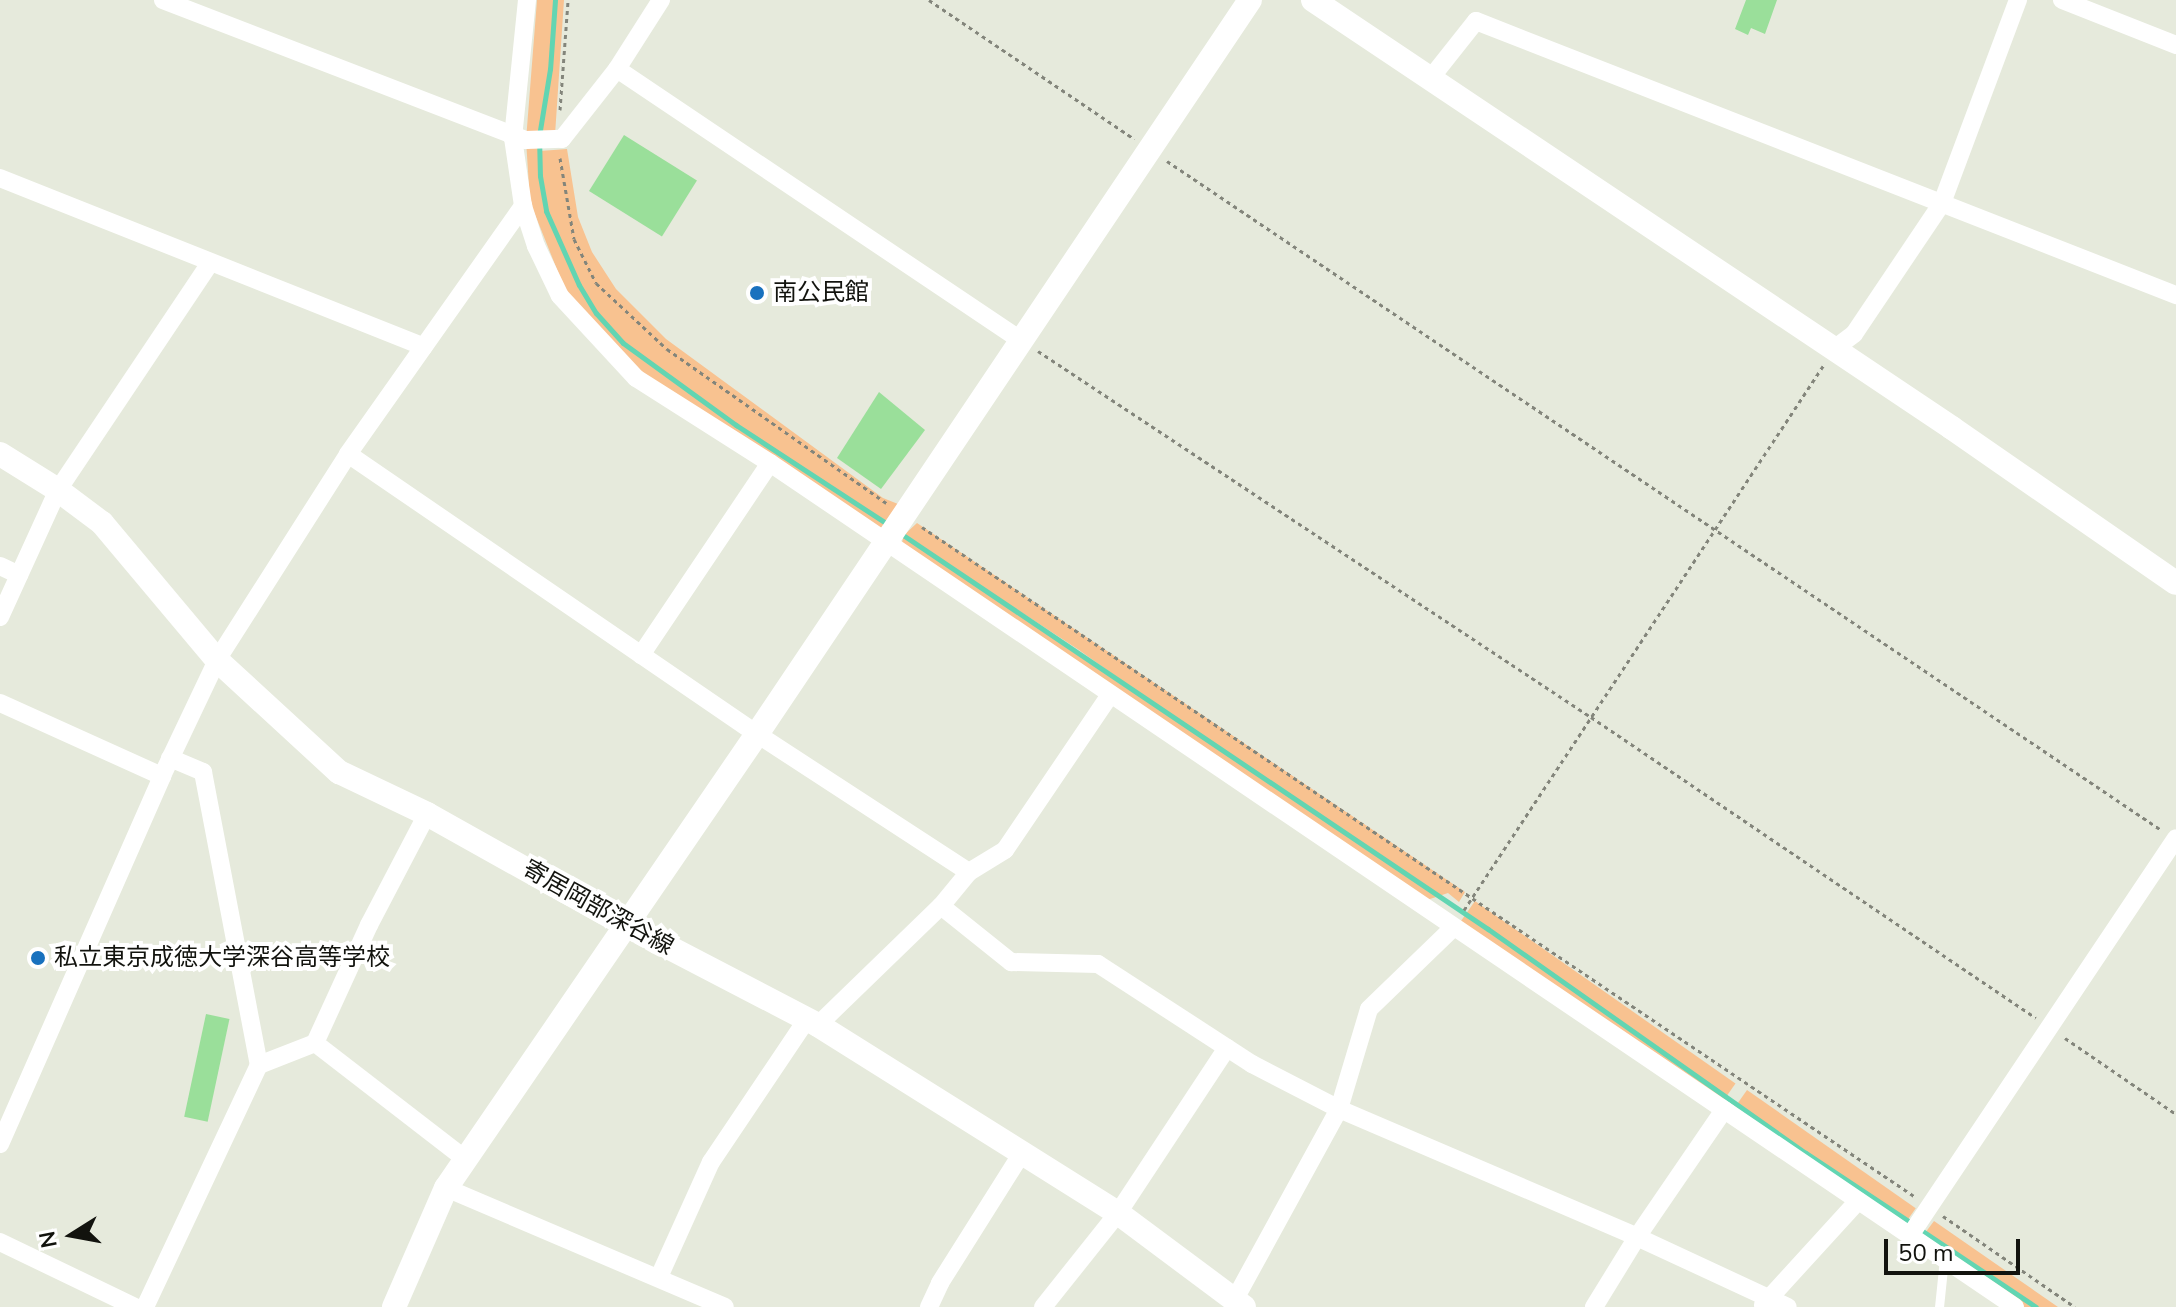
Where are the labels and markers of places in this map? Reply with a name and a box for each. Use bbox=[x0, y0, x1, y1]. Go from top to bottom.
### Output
place label: 南公民館 bbox=[773, 279, 869, 307]
marker: 南公民館 bbox=[748, 284, 766, 302]
place label: 私立東京成徳大学深谷高等学校 bbox=[54, 944, 390, 972]
marker: 私立東京成徳大学深谷高等学校 bbox=[29, 949, 47, 967]

